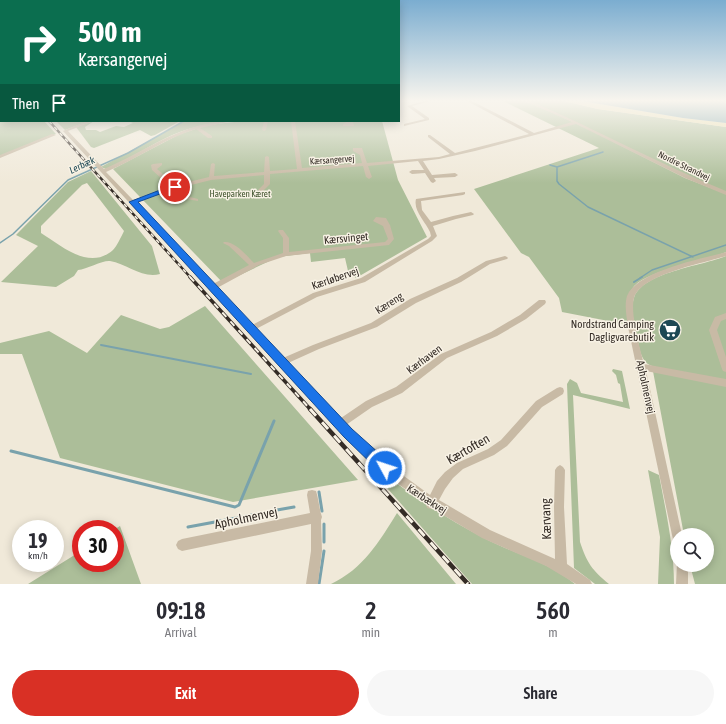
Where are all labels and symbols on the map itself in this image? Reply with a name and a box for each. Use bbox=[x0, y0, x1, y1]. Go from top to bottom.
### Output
street label: Nordre Strandvej bbox=[657, 149, 711, 183]
street label: Kærsangervej bbox=[309, 153, 355, 167]
water label: Lerbæk bbox=[67, 154, 97, 176]
pin bbox=[158, 170, 192, 204]
park label: Haveparken Kæret bbox=[209, 189, 271, 199]
street label: Kærsvinget bbox=[323, 230, 369, 246]
street label: Kærløbervej bbox=[310, 264, 360, 292]
street label: Kæreng bbox=[373, 290, 405, 316]
supermarket icon: Nordstrand Camping Dagligvarebutik bbox=[657, 317, 683, 343]
place label: Nordstrand Camping Dagligvarebutik bbox=[571, 318, 654, 343]
street label: Kærhaven bbox=[404, 342, 444, 376]
street label: Apholmenvej bbox=[634, 359, 658, 415]
street label: Kærtoften bbox=[444, 431, 492, 467]
position arrow bbox=[364, 447, 406, 489]
street label: Kærbækvej bbox=[405, 482, 449, 516]
street label: Kærvang bbox=[538, 498, 554, 540]
street label: Apholmenvej bbox=[213, 504, 279, 532]
speed limit sign: 30 bbox=[72, 520, 124, 572]

